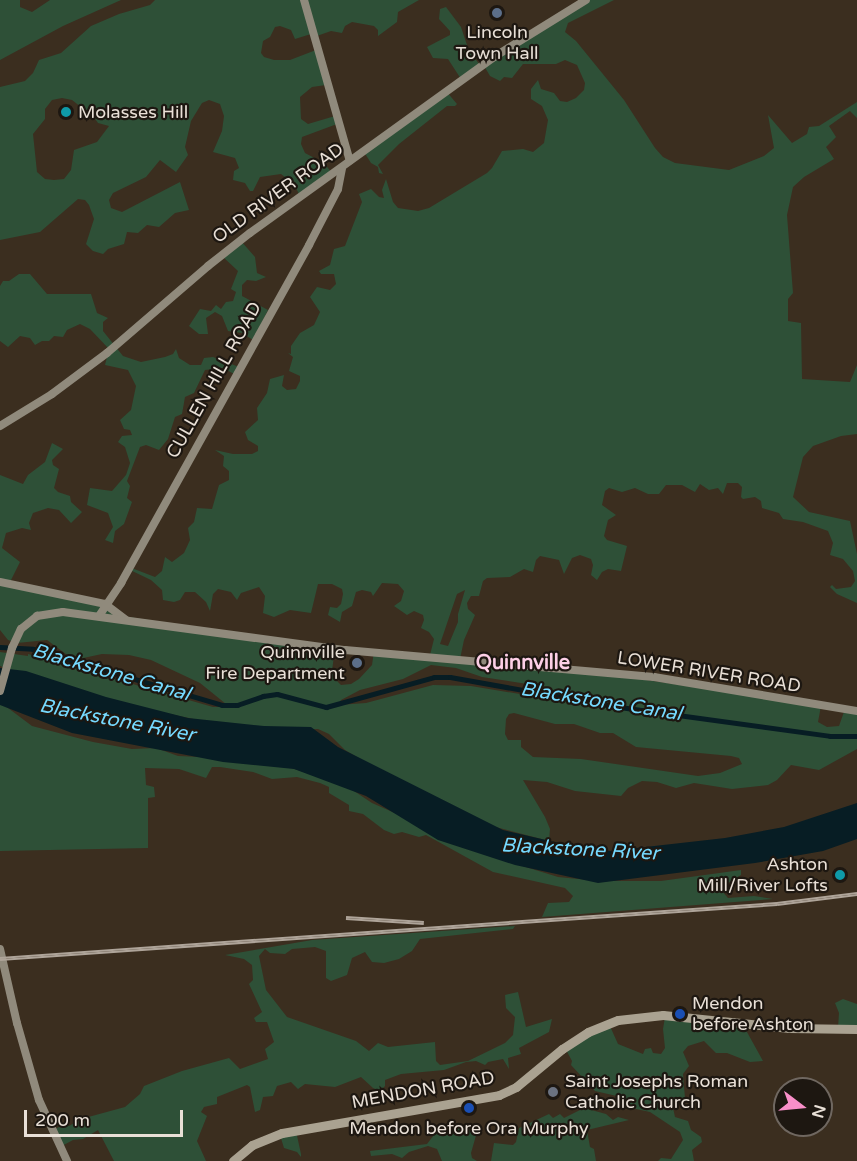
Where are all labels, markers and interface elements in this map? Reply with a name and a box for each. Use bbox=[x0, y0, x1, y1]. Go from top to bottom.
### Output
marker: Lincoln Town Hall bbox=[490, 6, 504, 20]
place label: Lincoln Town Hall bbox=[455, 22, 539, 64]
place label: Molasses Hill bbox=[78, 101, 188, 123]
marker: Molasses Hill bbox=[59, 105, 73, 119]
street label: OLD RIVER ROAD bbox=[208, 138, 348, 248]
street label: CULLEN HILL ROAD bbox=[162, 298, 266, 462]
water label: Blackstone Canal bbox=[29, 639, 193, 707]
place label: Quinnville Fire Department bbox=[205, 642, 345, 684]
street label: LOWER RIVER ROAD bbox=[616, 647, 802, 697]
district label: Quinnville bbox=[476, 651, 570, 675]
marker: Quinnville Fire Department bbox=[350, 656, 364, 670]
water label: Blackstone Canal bbox=[519, 677, 683, 727]
water label: Blackstone River bbox=[37, 694, 197, 748]
water label: Blackstone River bbox=[501, 834, 659, 866]
place label: Ashton Mill/River Lofts bbox=[697, 854, 828, 896]
marker: Ashton Mill/River Lofts bbox=[833, 868, 847, 882]
place label: Mendon before Ashton bbox=[692, 993, 814, 1036]
marker: Mendon before Ashton bbox=[673, 1007, 687, 1021]
street label: MENDON ROAD bbox=[350, 1067, 496, 1113]
place label: Saint Josephs Roman Catholic Church bbox=[565, 1071, 748, 1114]
north arrow bbox=[773, 1077, 833, 1137]
marker: Saint Josephs Roman Catholic Church bbox=[546, 1085, 560, 1099]
scale bar bbox=[27, 1098, 186, 1136]
marker: Mendon before Ora Murphy bbox=[462, 1101, 476, 1115]
text: N bbox=[807, 1102, 830, 1120]
text: 200 m bbox=[35, 1109, 90, 1131]
place label: Mendon before Ora Murphy bbox=[349, 1117, 589, 1139]

